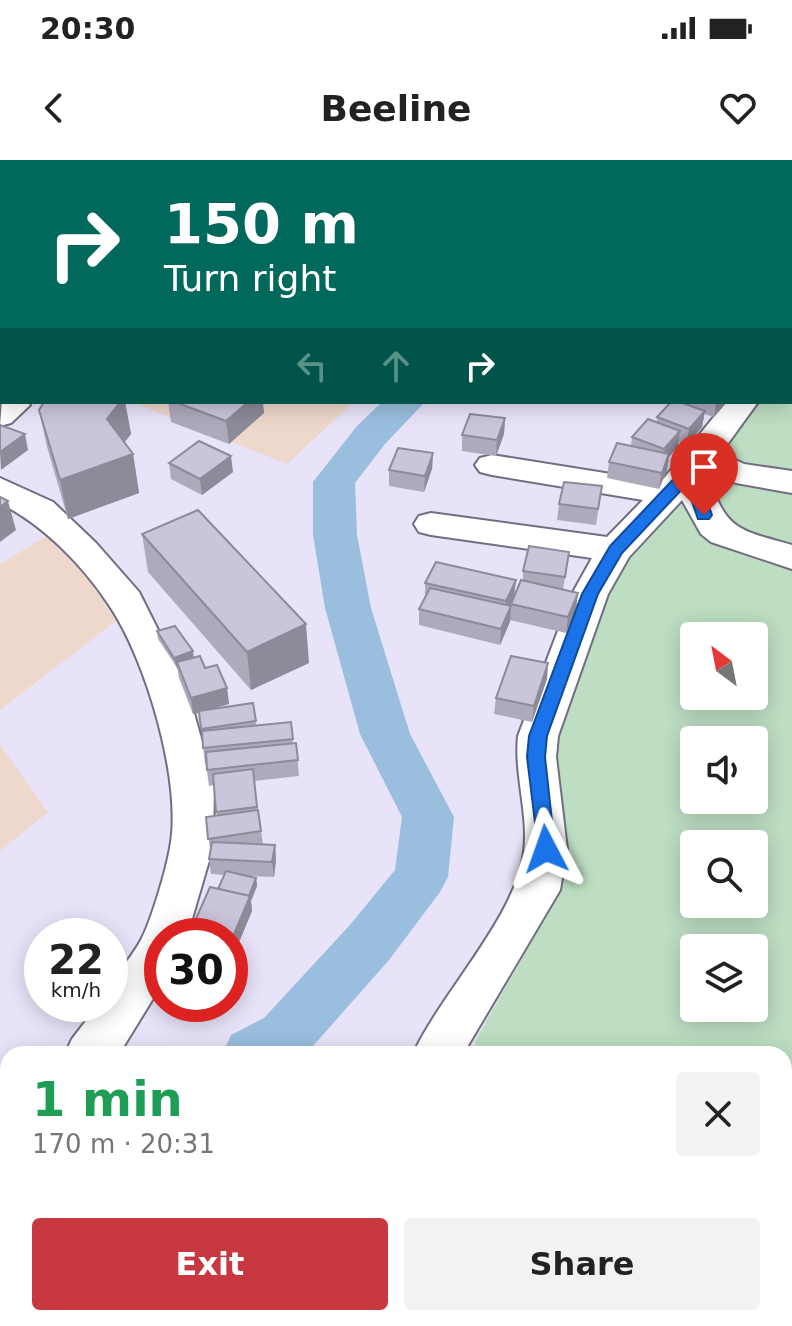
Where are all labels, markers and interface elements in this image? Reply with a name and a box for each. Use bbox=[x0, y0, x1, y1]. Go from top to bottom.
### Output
text: 20:30 bbox=[40, 11, 136, 46]
icon: back bbox=[32, 86, 76, 130]
icon: heart bbox=[716, 86, 760, 130]
text: Beeline bbox=[321, 88, 472, 129]
text: 150 m bbox=[164, 191, 359, 256]
icon: right bbox=[32, 192, 136, 296]
text: Turn right bbox=[164, 258, 336, 299]
icon: left bbox=[290, 344, 334, 388]
icon: ahead bbox=[374, 344, 418, 388]
icon: right bbox=[458, 344, 502, 388]
pin bbox=[670, 433, 738, 515]
icon: arrive bbox=[682, 445, 726, 489]
north arrow bbox=[680, 622, 768, 710]
map controls bbox=[680, 622, 768, 1022]
button: sound bbox=[680, 726, 768, 814]
position arrow bbox=[504, 807, 588, 891]
button: search bbox=[680, 830, 768, 918]
speed limit sign: 30 bbox=[144, 918, 248, 1022]
button: layers bbox=[680, 934, 768, 1022]
text: 22 bbox=[48, 937, 104, 983]
text: km/h bbox=[51, 978, 101, 1002]
text: 1 min bbox=[32, 1071, 183, 1127]
button: close bbox=[676, 1072, 760, 1156]
text: 170 m · 20:31 bbox=[32, 1129, 215, 1159]
button: Exit bbox=[32, 1218, 388, 1310]
button: Share bbox=[404, 1218, 760, 1310]

